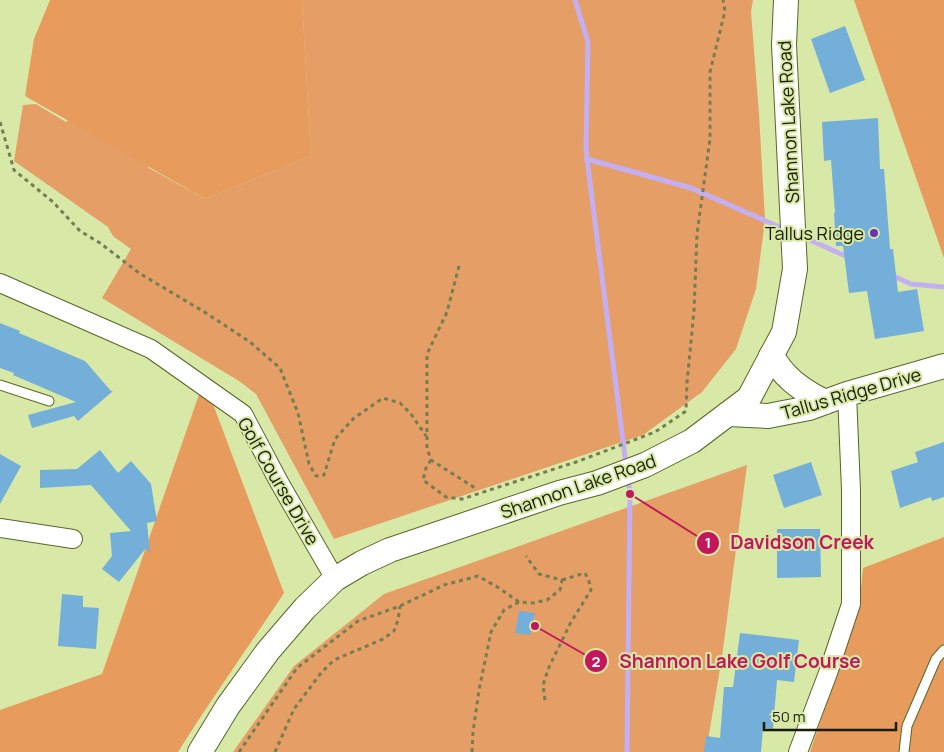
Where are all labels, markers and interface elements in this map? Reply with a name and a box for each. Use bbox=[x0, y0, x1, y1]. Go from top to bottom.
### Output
street label: Shannon Lake Road bbox=[772, 40, 804, 204]
place label: Tallus Ridge bbox=[765, 221, 864, 245]
marker: Tallus Ridge bbox=[868, 227, 880, 239]
street label: Tallus Ridge Drive bbox=[778, 362, 924, 424]
street label: Golf Course Drive bbox=[233, 413, 325, 549]
street label: Shannon Lake Road bbox=[497, 448, 659, 524]
callout: Davidson Creek bbox=[695, 526, 884, 560]
text: Davidson Creek bbox=[730, 529, 875, 555]
text: 1 bbox=[705, 532, 711, 553]
callout: Shannon Lake Golf Course bbox=[584, 644, 870, 678]
text: Shannon Lake Golf Course bbox=[619, 648, 861, 674]
text: 2 bbox=[592, 651, 601, 672]
scale bar bbox=[764, 700, 896, 732]
text: 50 m bbox=[772, 706, 806, 727]

